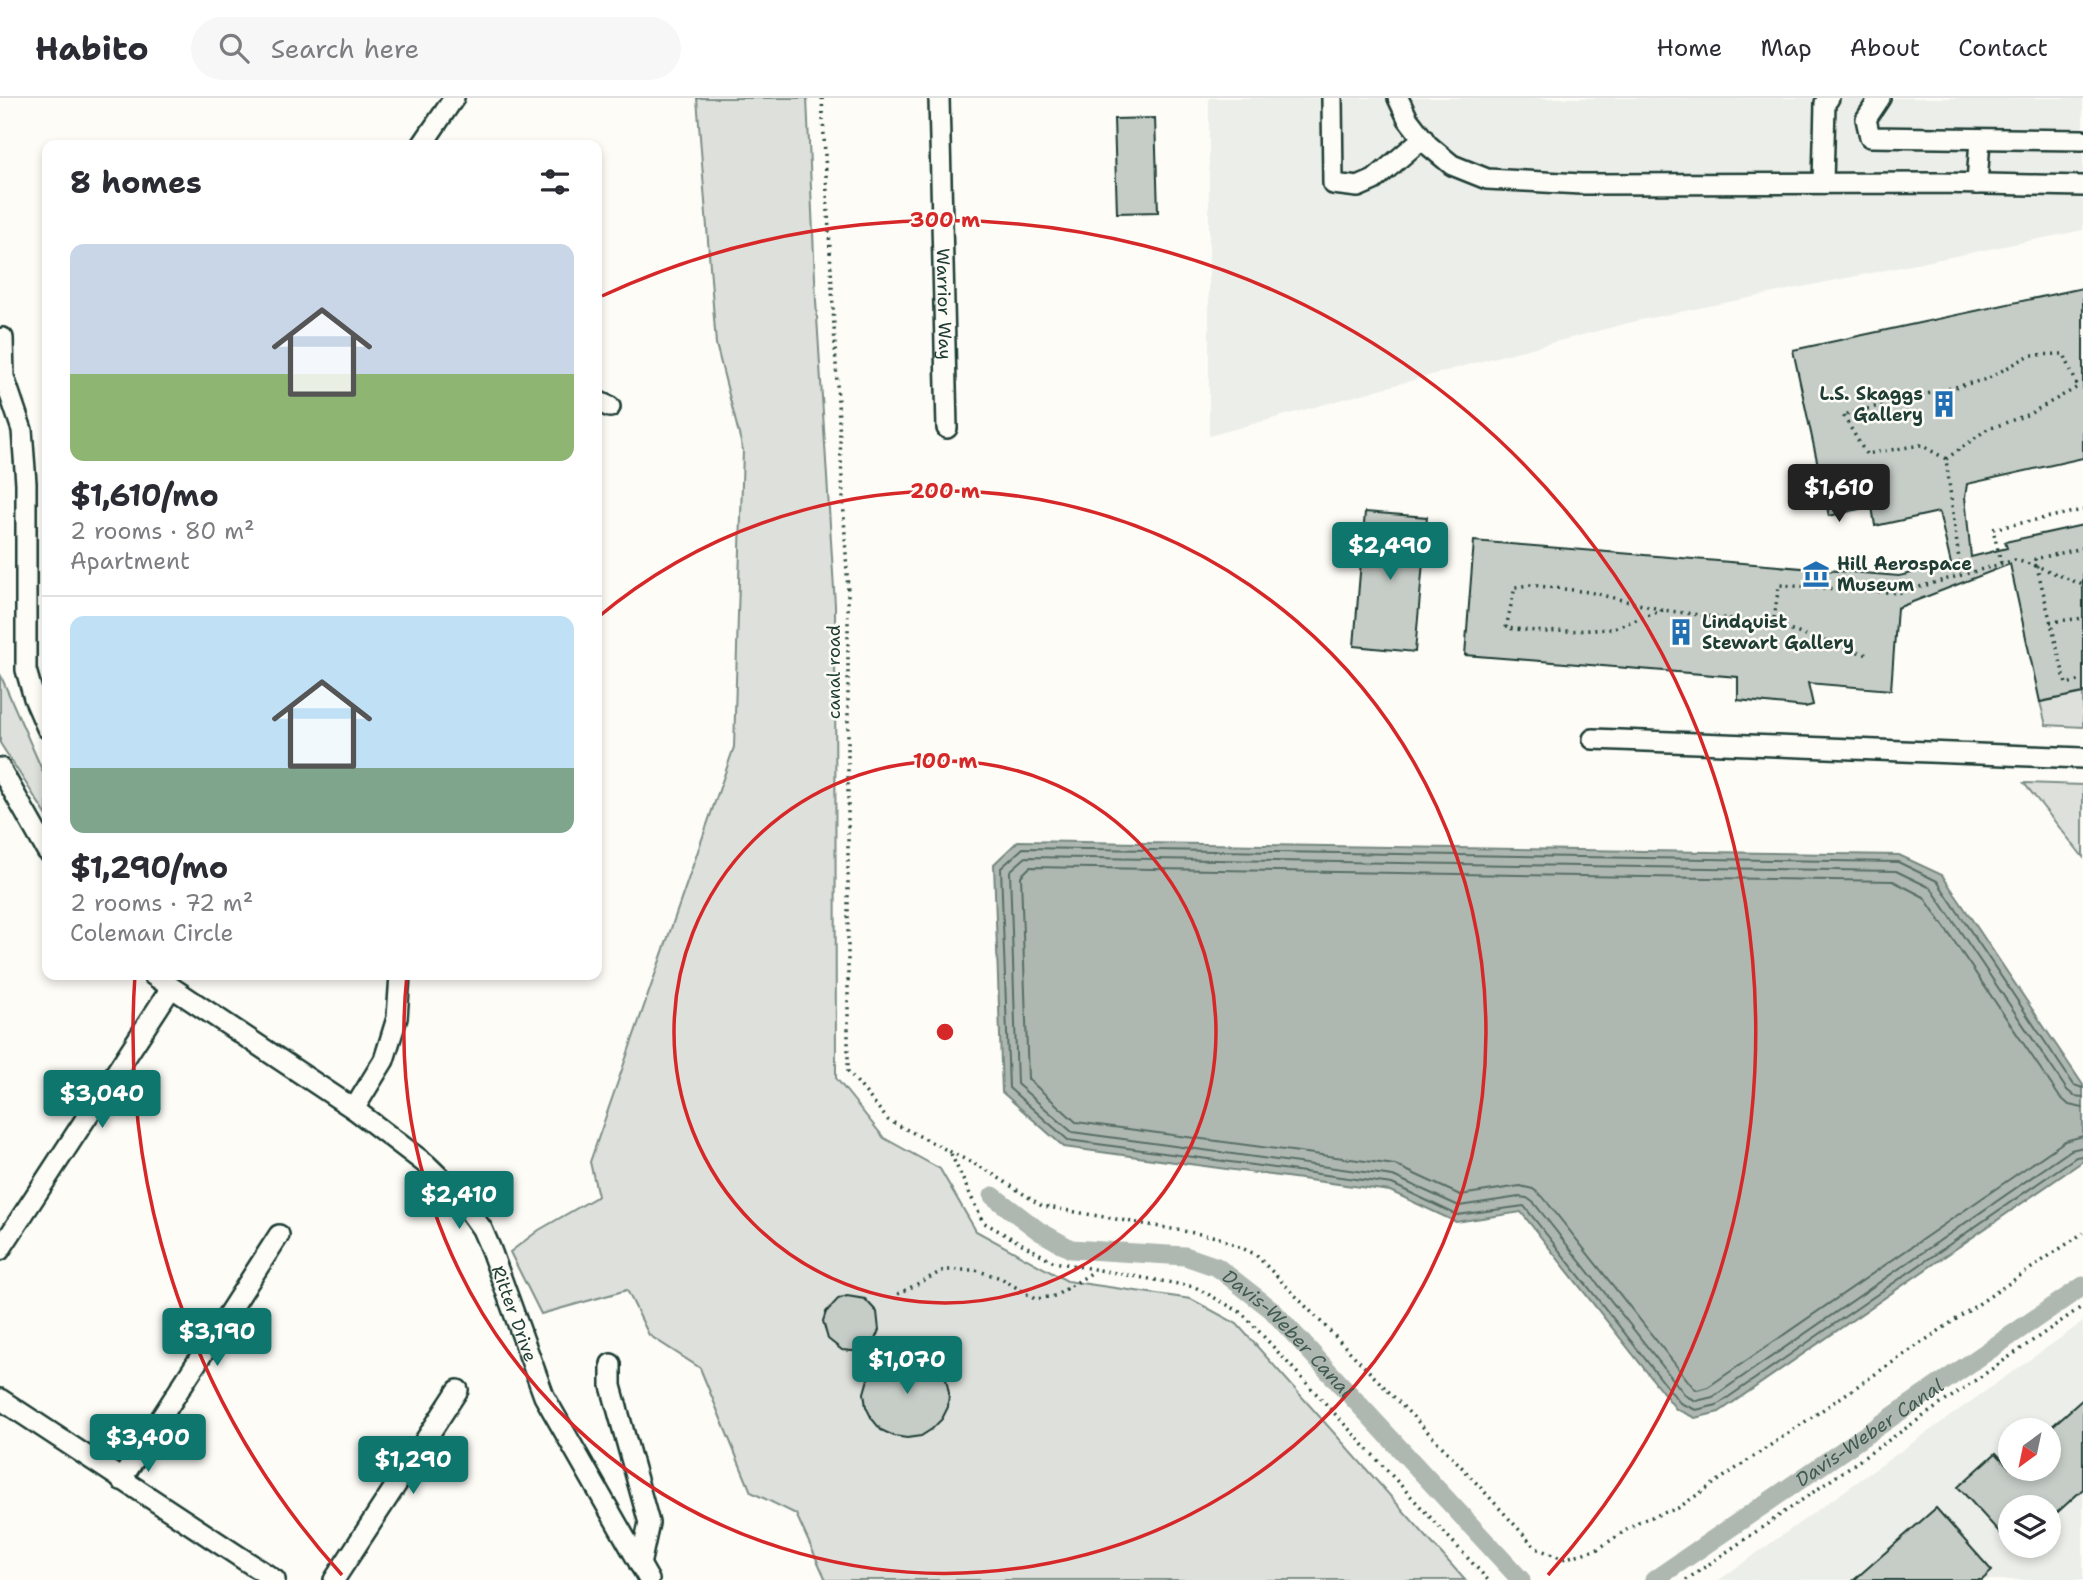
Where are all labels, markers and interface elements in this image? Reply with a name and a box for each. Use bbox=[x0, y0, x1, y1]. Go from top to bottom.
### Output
search box bbox=[191, 17, 681, 80]
text: Habito bbox=[35, 26, 149, 71]
icon: search bbox=[215, 29, 253, 67]
text: Search here bbox=[271, 31, 419, 66]
text: Home bbox=[1656, 32, 1722, 64]
text: Map bbox=[1760, 32, 1812, 64]
text: About bbox=[1850, 32, 1920, 64]
text: Contact bbox=[1958, 32, 2048, 64]
text: 8 homes bbox=[70, 162, 202, 203]
icon: filters bbox=[536, 163, 574, 201]
text: 300 m bbox=[910, 206, 980, 234]
street label: Warrior Way bbox=[931, 248, 957, 360]
icon: home bbox=[259, 289, 385, 415]
place label: L.S. Skaggs Gallery bbox=[1819, 382, 1923, 427]
building icon: L.S. Skaggs Gallery bbox=[1929, 389, 1959, 419]
pin: $1,610 bbox=[1782, 464, 1896, 524]
text: $1,610 bbox=[1804, 472, 1874, 502]
text: $1,610/mo bbox=[70, 475, 219, 516]
text: 200 m bbox=[910, 477, 980, 505]
text: 2 rooms · 80 m² bbox=[70, 516, 255, 546]
pin: $2,490 bbox=[1333, 522, 1447, 582]
text: $2,490 bbox=[1348, 530, 1432, 560]
text: Apartment bbox=[70, 546, 190, 576]
place label: Hill Aerospace Museum bbox=[1837, 552, 1972, 597]
museum icon: Hill Aerospace Museum bbox=[1801, 559, 1831, 589]
place label: Lindquist Stewart Gallery bbox=[1702, 610, 1854, 655]
building icon: Lindquist Stewart Gallery bbox=[1666, 617, 1696, 647]
street label: canal road bbox=[822, 625, 846, 719]
icon: home bbox=[259, 661, 385, 787]
text: 100 m bbox=[913, 747, 977, 775]
text: $1,290/mo bbox=[70, 847, 228, 888]
text: 2 rooms · 72 m² bbox=[70, 888, 253, 918]
text: Coleman Circle bbox=[70, 918, 233, 948]
centre of rings bbox=[933, 1020, 957, 1044]
pin: $3,040 bbox=[45, 1070, 159, 1130]
text: $3,040 bbox=[60, 1078, 144, 1108]
pin: $2,410 bbox=[402, 1172, 516, 1231]
text: $2,410 bbox=[421, 1179, 497, 1209]
street label: Ritter Drive bbox=[486, 1262, 543, 1365]
water label: Davis-Weber Canal bbox=[1217, 1264, 1359, 1403]
pin: $3,190 bbox=[160, 1308, 274, 1368]
text: $3,190 bbox=[178, 1316, 256, 1346]
pin: $1,070 bbox=[850, 1336, 964, 1396]
text: $1,070 bbox=[868, 1344, 946, 1374]
water label: Davis-Weber Canal bbox=[1791, 1373, 1949, 1492]
pin: $3,400 bbox=[91, 1414, 205, 1474]
north arrow bbox=[1998, 1418, 2062, 1480]
map controls bbox=[1998, 1418, 2061, 1558]
text: $3,400 bbox=[106, 1422, 190, 1452]
pin: $1,290 bbox=[356, 1436, 470, 1496]
text: $1,290 bbox=[374, 1444, 452, 1474]
button: layers bbox=[1998, 1495, 2061, 1558]

